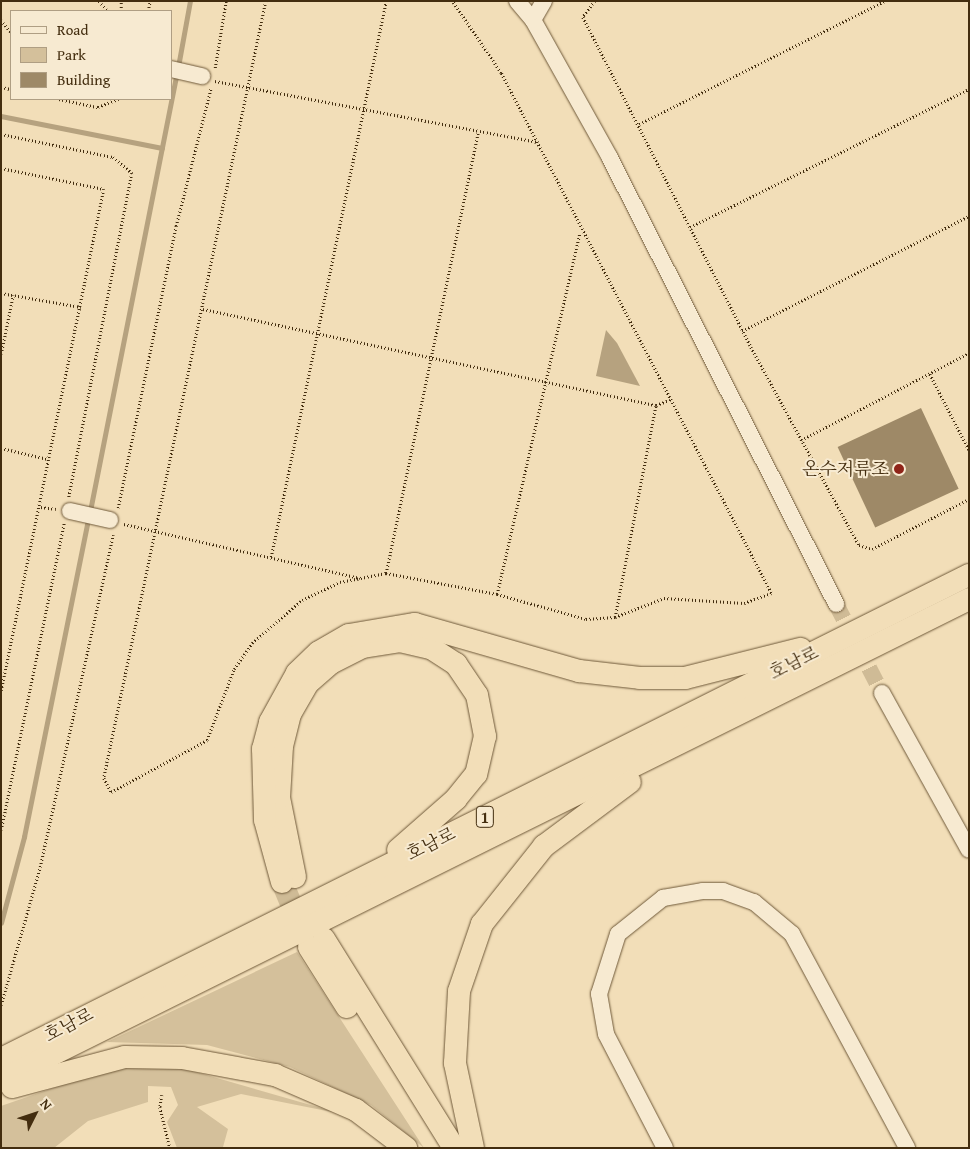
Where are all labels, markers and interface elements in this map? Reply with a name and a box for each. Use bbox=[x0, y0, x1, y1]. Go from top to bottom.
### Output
legend bbox=[10, 10, 172, 100]
text: Road bbox=[57, 19, 88, 40]
text: Park bbox=[57, 44, 86, 65]
text: Building bbox=[57, 69, 110, 90]
place label: 온수저류조 bbox=[802, 458, 889, 480]
marker: 온수저류조 bbox=[893, 463, 905, 475]
street label: 호남로 bbox=[766, 642, 822, 684]
road number: 1 bbox=[475, 804, 495, 830]
street label: 호남로 bbox=[403, 823, 459, 865]
street label: 호남로 bbox=[41, 1004, 97, 1046]
north arrow bbox=[10, 1089, 60, 1139]
text: N bbox=[36, 1094, 57, 1114]

